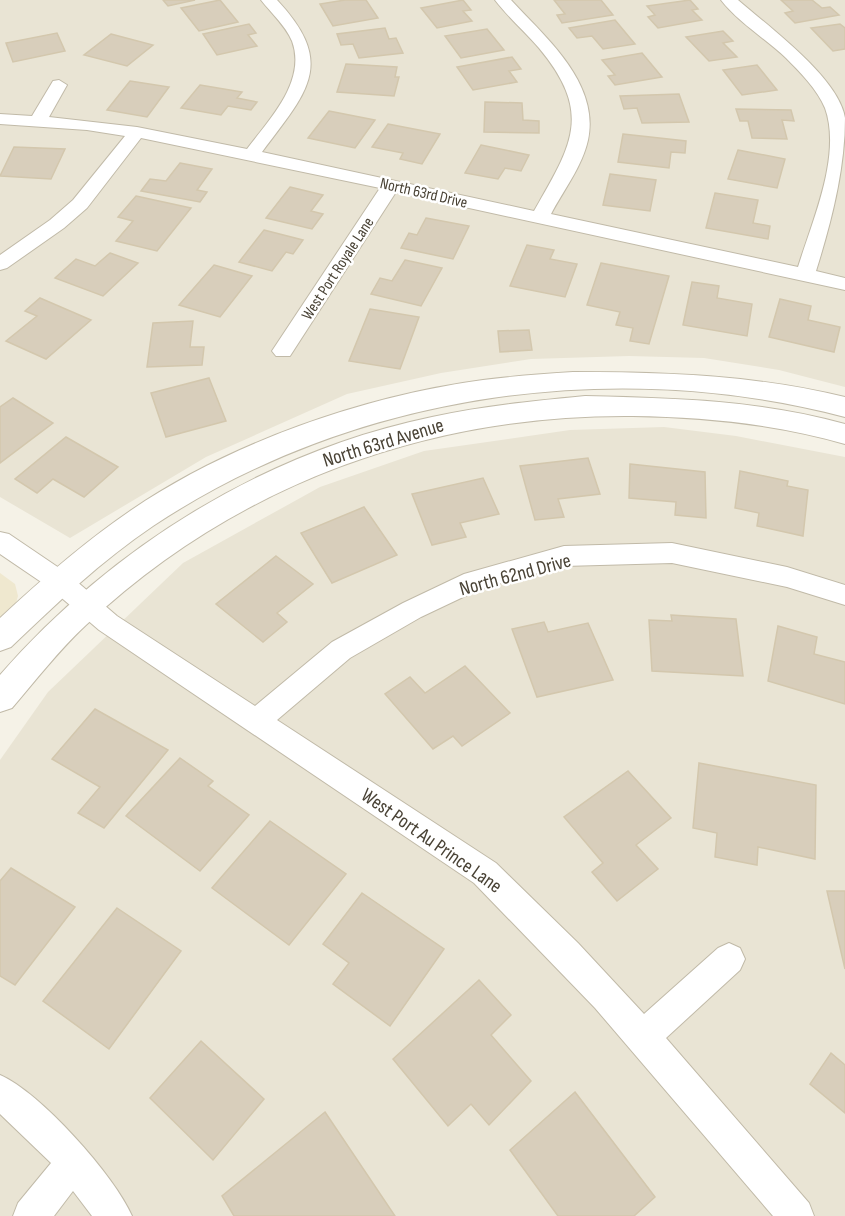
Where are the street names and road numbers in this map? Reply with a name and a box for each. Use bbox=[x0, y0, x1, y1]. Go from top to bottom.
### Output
street label: North 63rd Drive bbox=[378, 174, 469, 213]
street label: West Port Royale Lane bbox=[298, 214, 378, 324]
street label: North 63rd Avenue bbox=[320, 413, 447, 473]
street label: North 62nd Drive bbox=[457, 549, 574, 601]
street label: West Port Au Prince Lane bbox=[356, 783, 507, 898]

